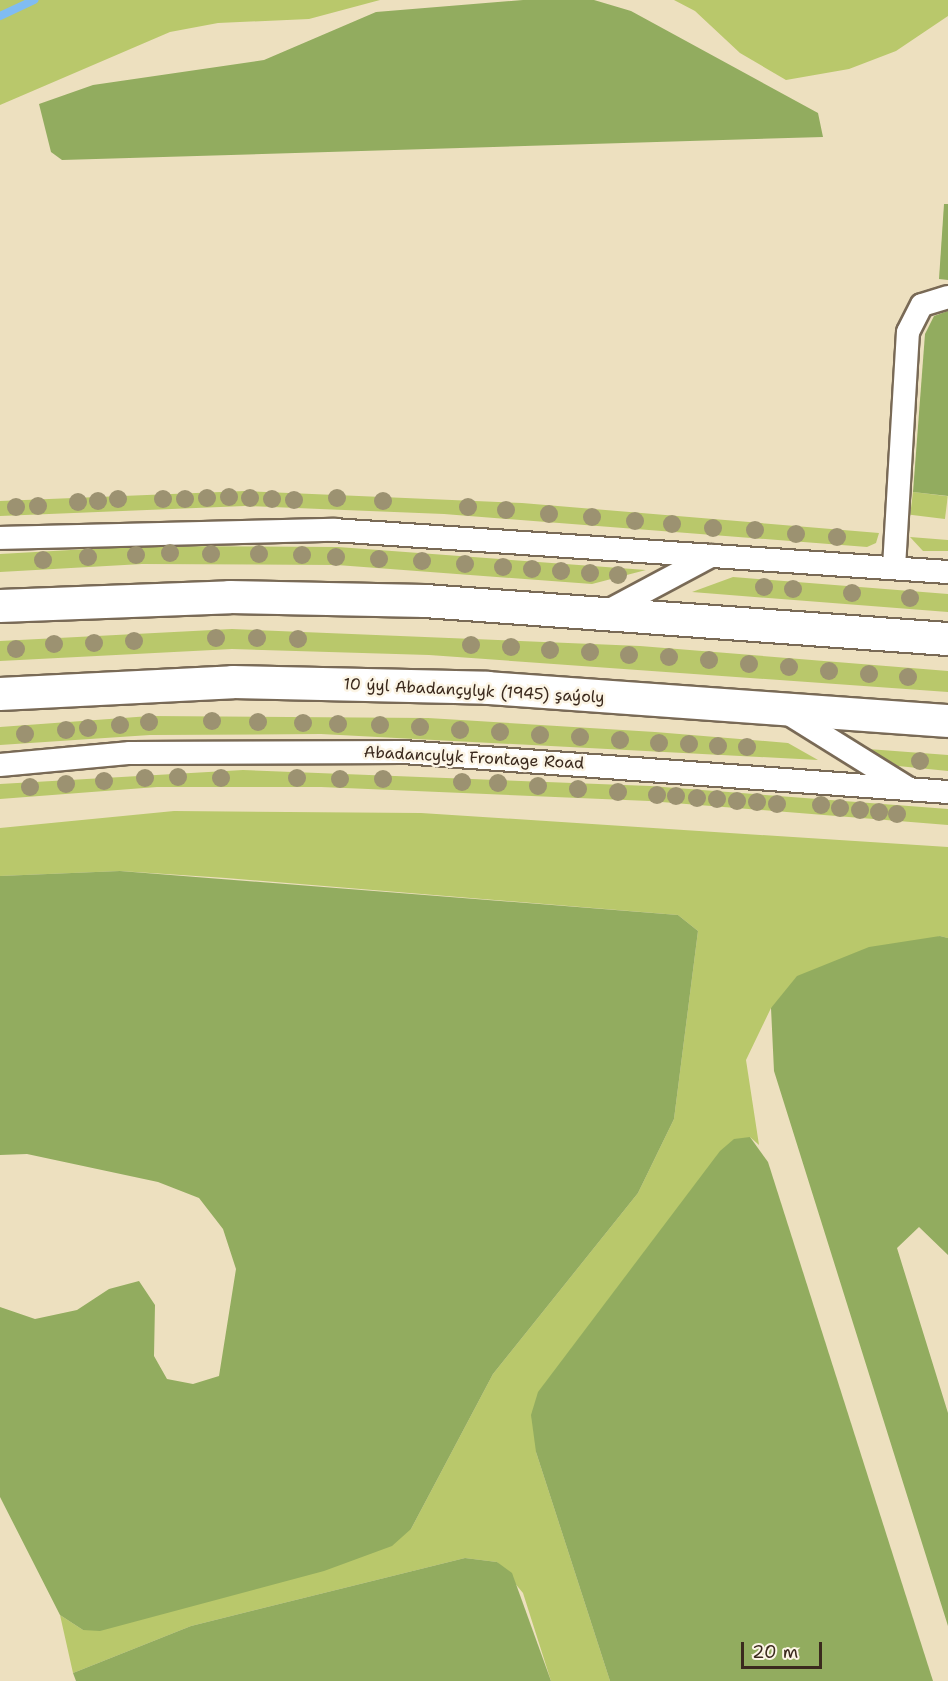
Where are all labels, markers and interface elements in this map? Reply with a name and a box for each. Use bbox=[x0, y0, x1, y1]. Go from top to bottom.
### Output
street label: 10 ýyl Abadançylyk (1945) şaýoly bbox=[343, 675, 605, 707]
street label: Abadancylyk Frontage Road bbox=[363, 743, 585, 773]
scale bar bbox=[744, 1630, 825, 1668]
text: 20 m bbox=[752, 1640, 798, 1664]

